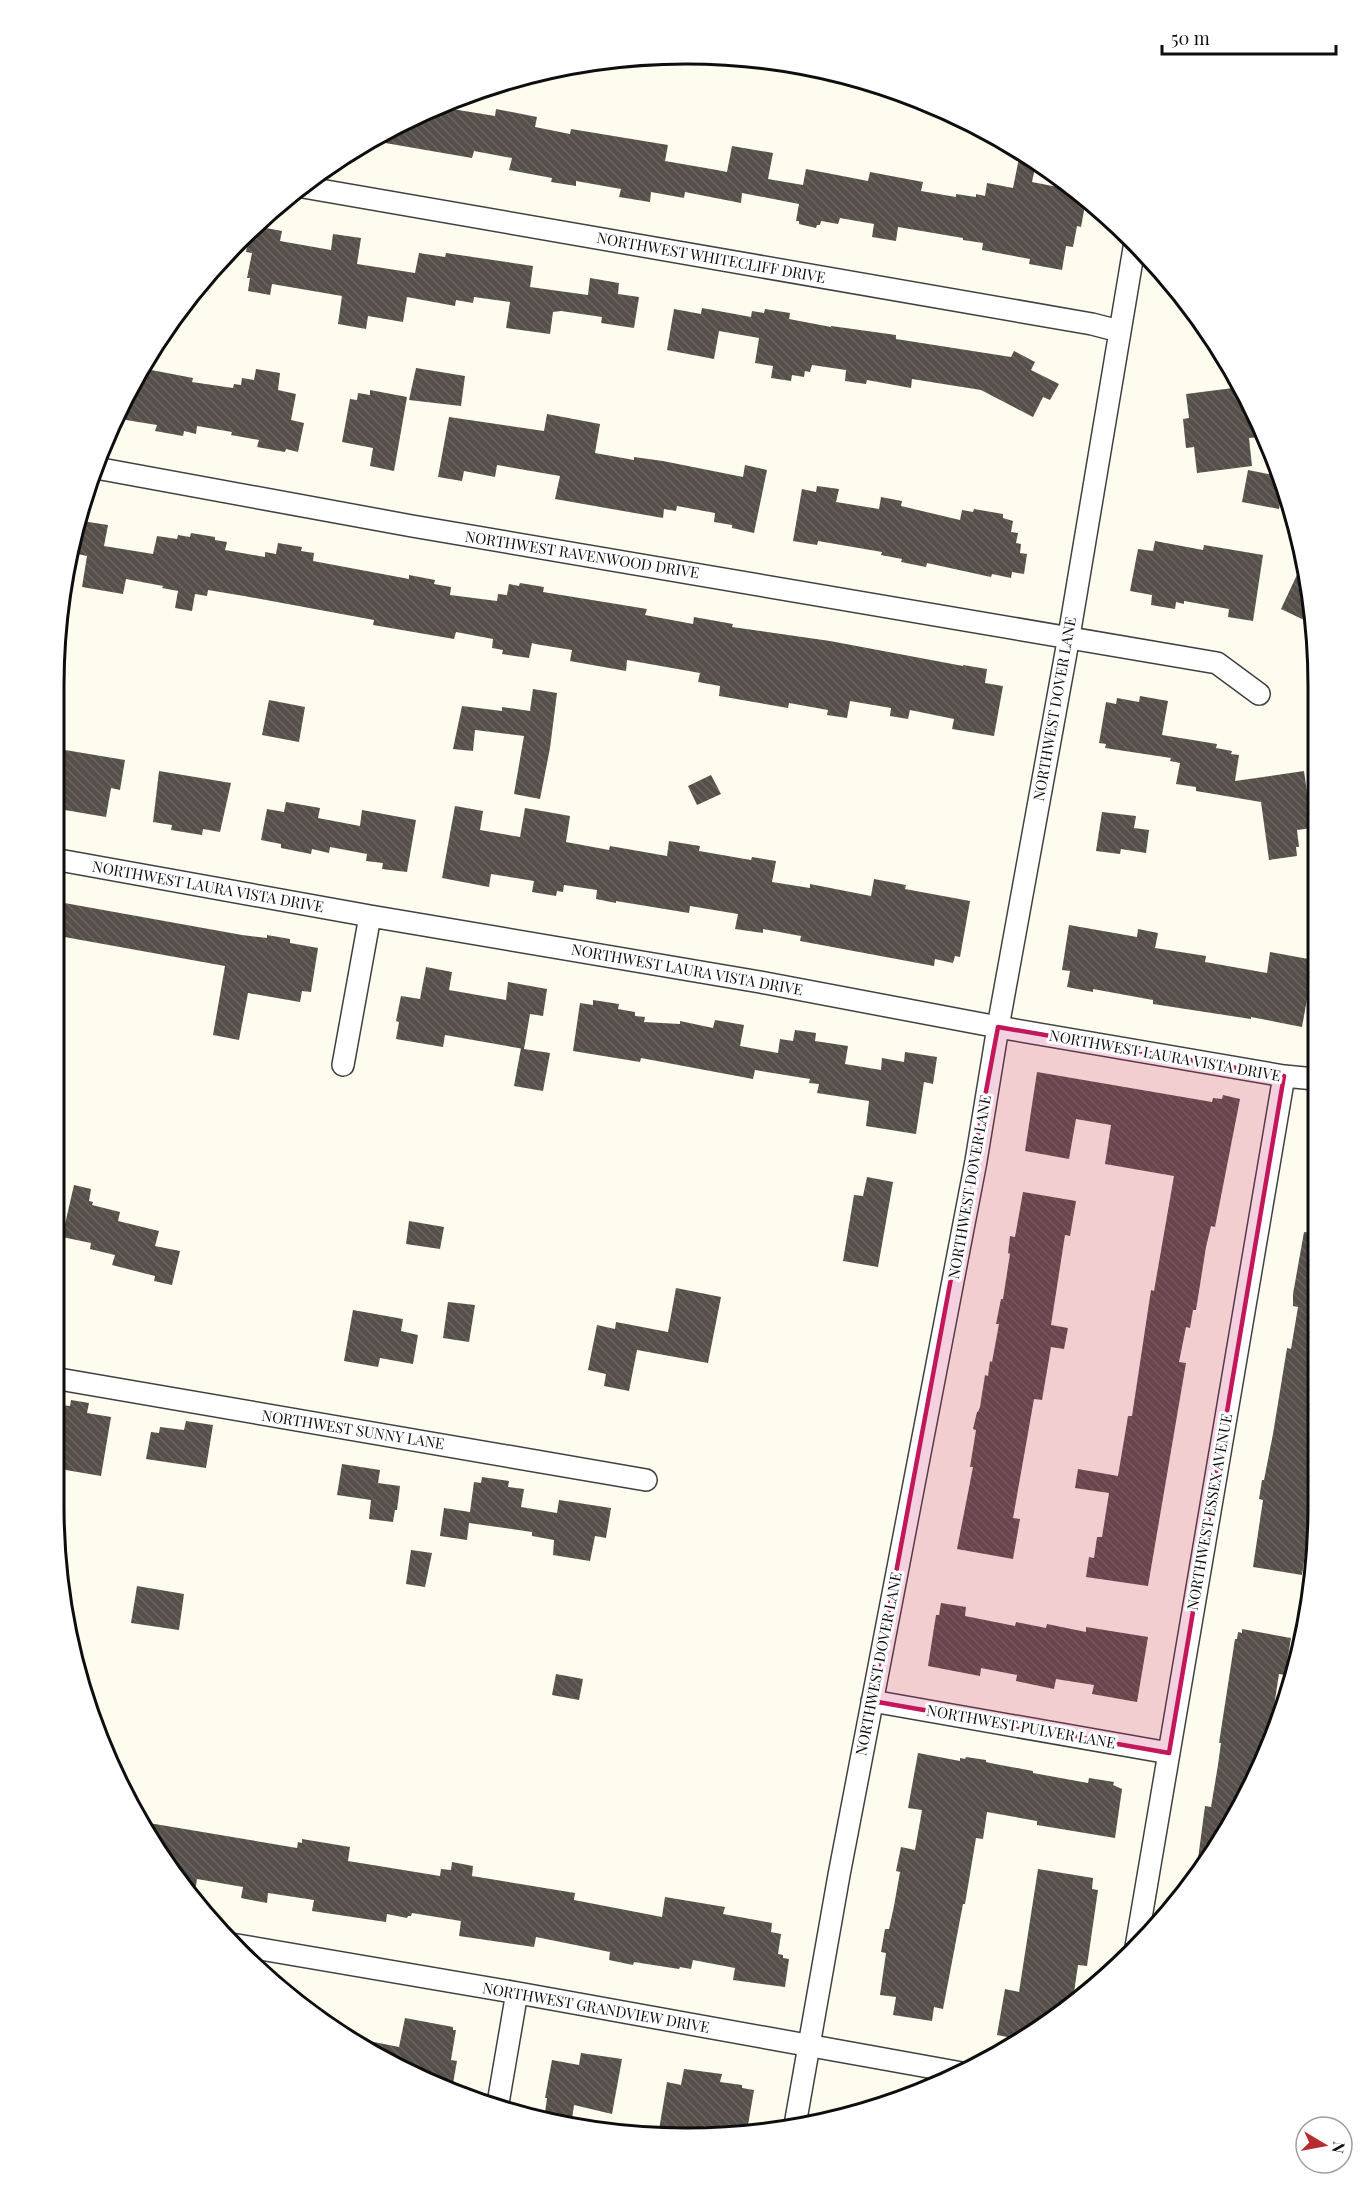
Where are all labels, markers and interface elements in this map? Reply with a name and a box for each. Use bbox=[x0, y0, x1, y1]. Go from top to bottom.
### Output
scale bar bbox=[1162, 18, 1336, 56]
text: 50 m bbox=[1171, 26, 1210, 50]
street label: NORTHWEST WHITECLIFF DRIVE bbox=[595, 227, 827, 287]
street label: NORTHWEST RAVENWOOD DRIVE bbox=[464, 526, 701, 582]
street label: NORTHWEST DOVER LANE bbox=[1028, 615, 1080, 802]
street label: NORTHWEST LAURA VISTA DRIVE bbox=[91, 856, 325, 916]
street label: NORTHWEST LAURA VISTA DRIVE bbox=[570, 939, 804, 999]
street label: NORTHWEST LAURA VISTA DRIVE bbox=[1048, 1025, 1282, 1085]
street label: NORTHWEST DOVER LANE bbox=[943, 1093, 995, 1280]
street label: NORTHWEST SUNNY LANE bbox=[260, 1405, 446, 1453]
street label: NORTHWEST ESSEX AVENUE bbox=[1182, 1412, 1236, 1612]
street label: NORTHWEST DOVER LANE bbox=[850, 1570, 906, 1757]
street label: NORTHWEST PULVER LANE bbox=[925, 1700, 1117, 1752]
street label: NORTHWEST GRANDVIEW DRIVE bbox=[481, 1977, 711, 2037]
north arrow bbox=[1294, 2115, 1354, 2175]
text: N bbox=[1328, 2140, 1351, 2156]

